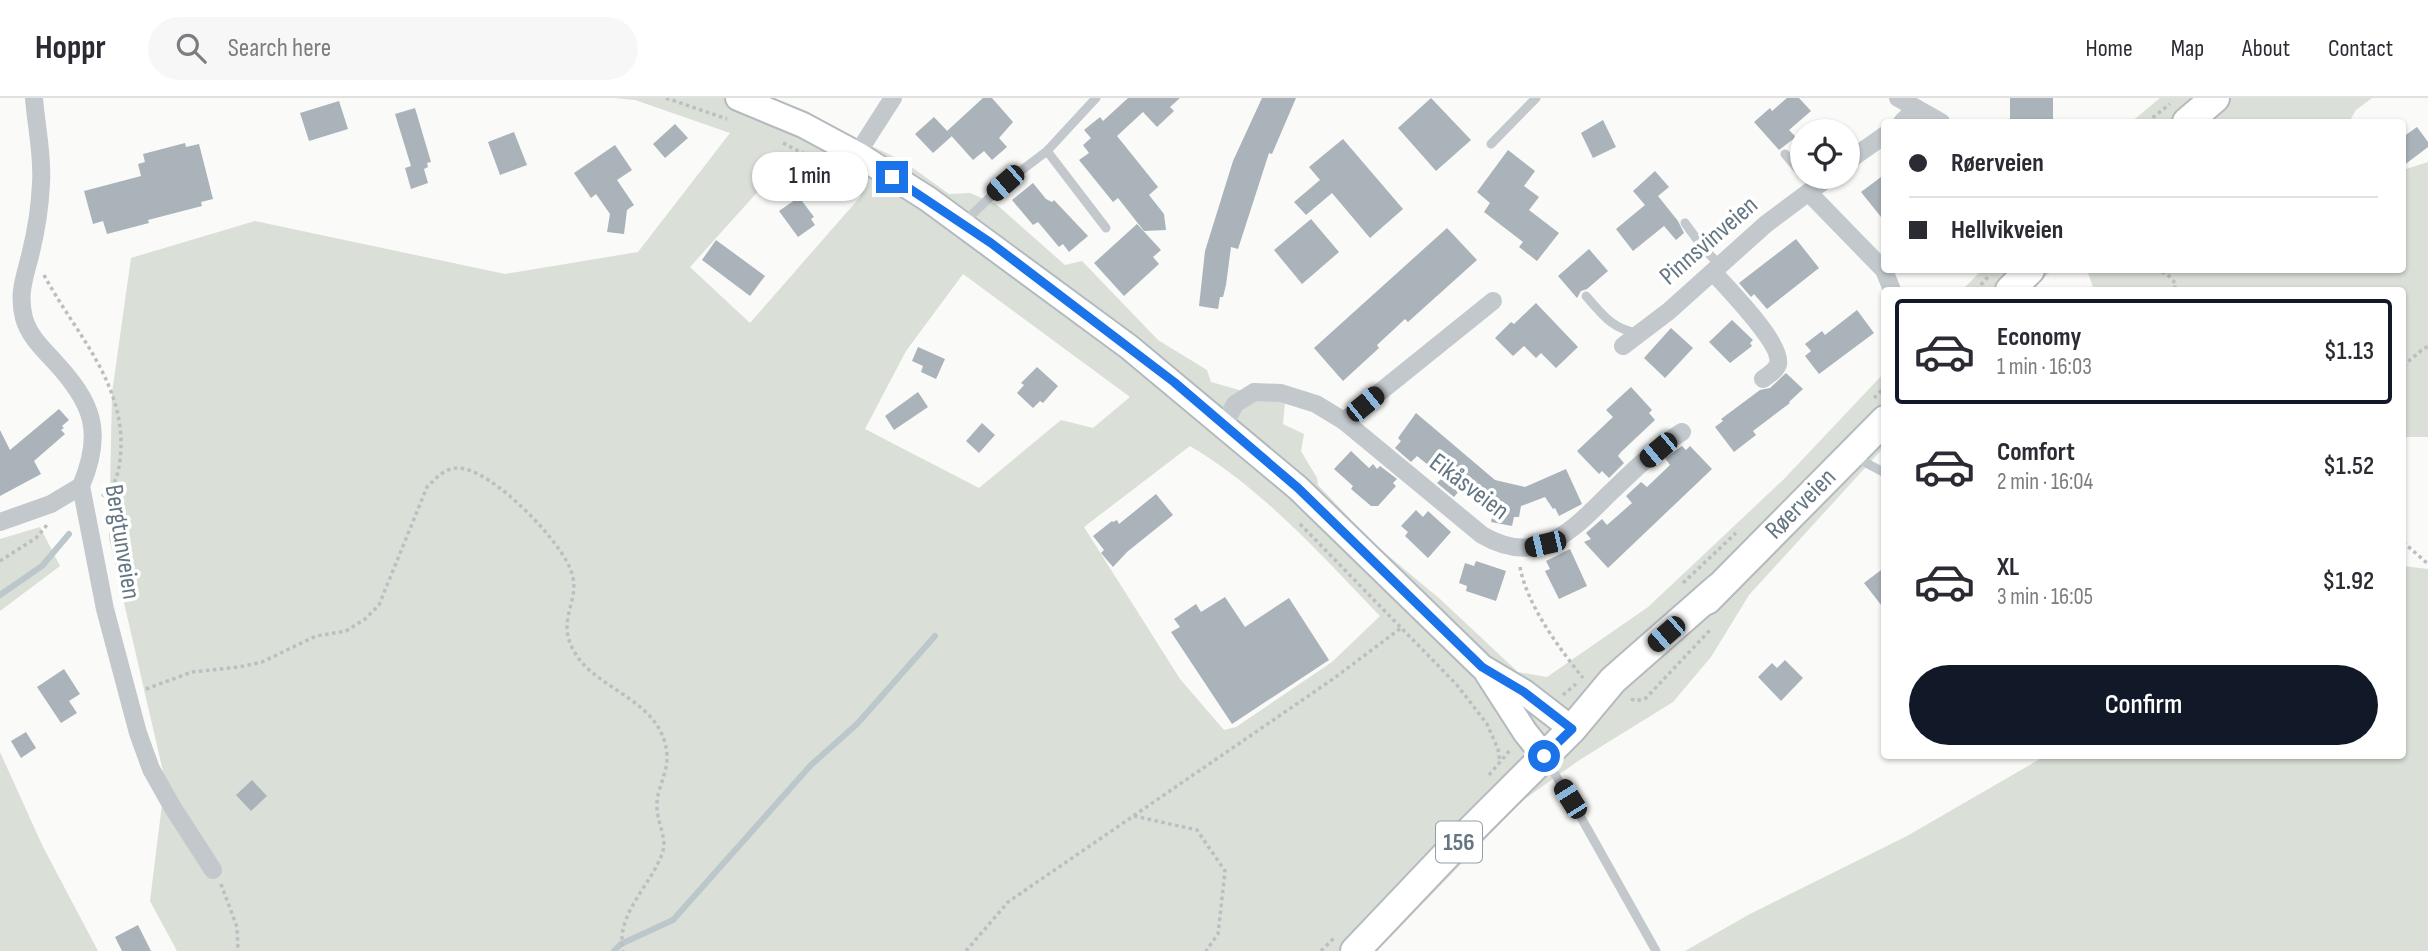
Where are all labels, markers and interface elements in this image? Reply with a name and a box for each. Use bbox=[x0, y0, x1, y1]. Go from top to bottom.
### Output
search box bbox=[148, 17, 638, 80]
text: Hoppr bbox=[35, 28, 106, 68]
icon: search bbox=[172, 29, 210, 67]
text: Search here bbox=[228, 33, 331, 64]
text: Home bbox=[2085, 34, 2133, 63]
text: Map bbox=[2171, 34, 2204, 63]
text: About bbox=[2242, 34, 2290, 63]
text: Contact bbox=[2328, 34, 2393, 63]
map controls bbox=[1790, 119, 1860, 189]
button: locate bbox=[1790, 119, 1860, 189]
text: Røerveien bbox=[1951, 148, 2044, 179]
callout: 1 min bbox=[752, 153, 868, 202]
route end bbox=[876, 161, 908, 193]
car bbox=[983, 161, 1028, 205]
text: 1 min bbox=[789, 162, 831, 190]
street label: Pinnsvinveien bbox=[1654, 190, 1764, 292]
text: Hellvikveien bbox=[1951, 215, 2063, 246]
icon: car bbox=[1913, 320, 1976, 383]
text: Economy bbox=[1997, 322, 2081, 353]
text: $1.13 bbox=[2324, 336, 2374, 367]
text: 1 min · 16:03 bbox=[1997, 353, 2092, 381]
car bbox=[1343, 383, 1388, 425]
car bbox=[1636, 428, 1681, 472]
icon: car bbox=[1913, 435, 1976, 498]
text: Comfort bbox=[1997, 437, 2075, 468]
street label: Eikåsveien bbox=[1423, 447, 1515, 527]
text: $1.52 bbox=[2323, 451, 2374, 482]
street label: Røerveien bbox=[1759, 462, 1843, 546]
text: 2 min · 16:04 bbox=[1997, 468, 2093, 496]
street label: Bergtunveien bbox=[98, 482, 146, 602]
car bbox=[1523, 529, 1568, 559]
icon: car bbox=[1913, 550, 1976, 613]
text: XL bbox=[1997, 552, 2019, 583]
text: $1.92 bbox=[2322, 566, 2374, 597]
text: 3 min · 16:05 bbox=[1997, 583, 2093, 611]
car bbox=[1644, 612, 1689, 656]
button: Confirm bbox=[1909, 665, 2378, 745]
route start bbox=[1528, 740, 1560, 772]
car bbox=[1550, 776, 1591, 822]
road number: 156 bbox=[1436, 822, 1482, 862]

